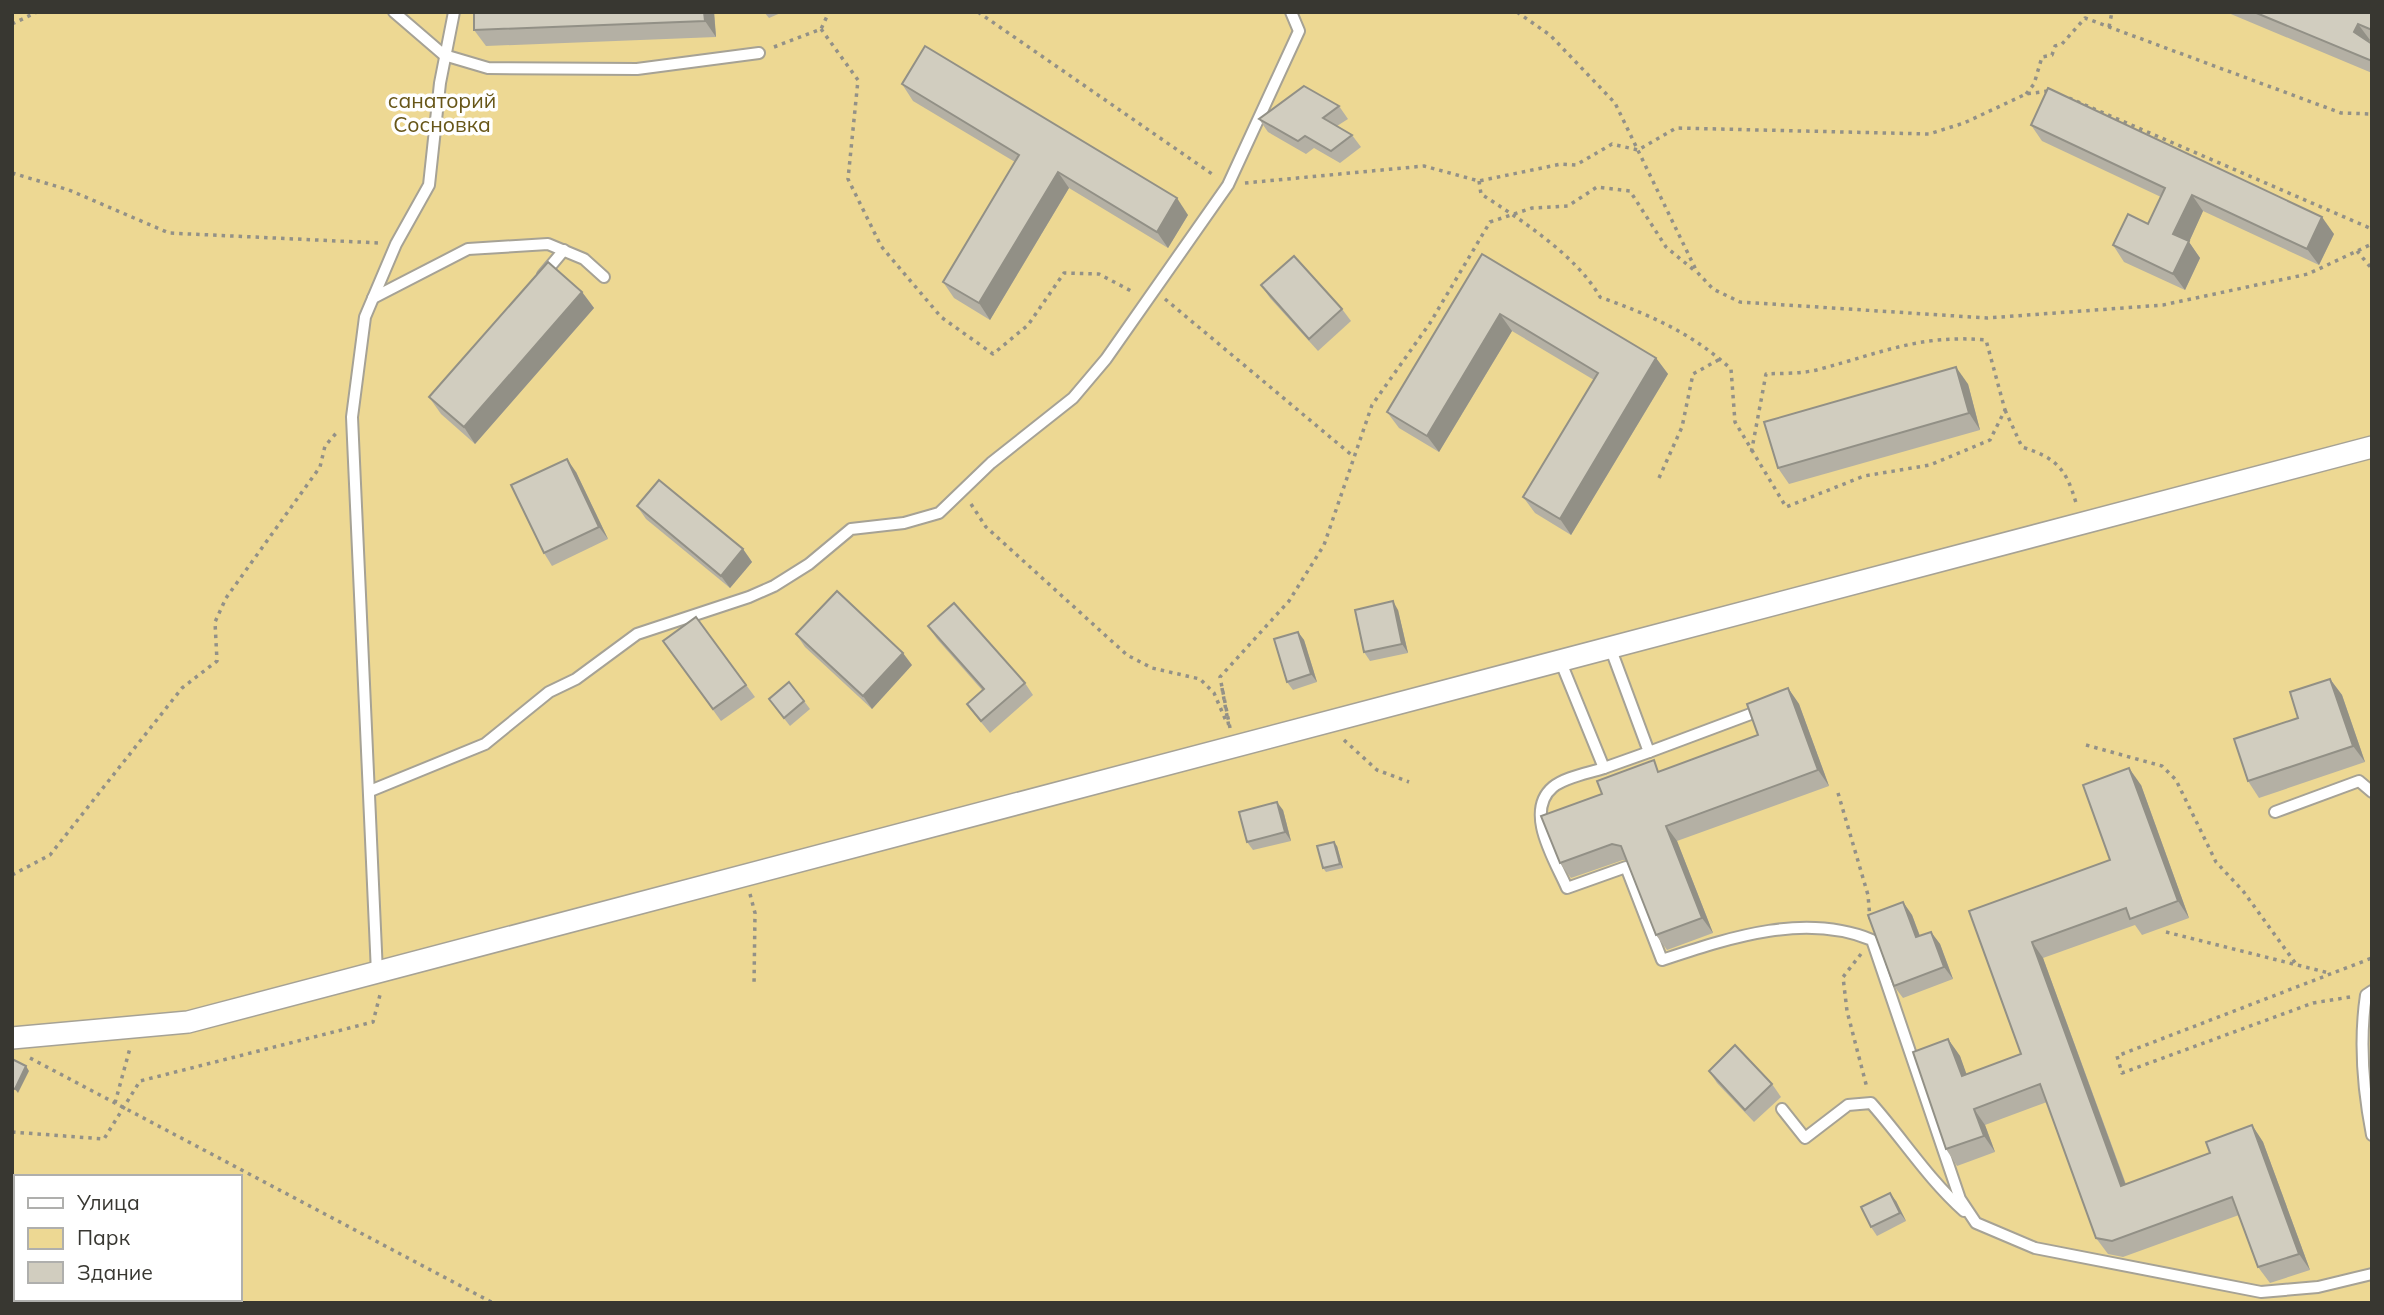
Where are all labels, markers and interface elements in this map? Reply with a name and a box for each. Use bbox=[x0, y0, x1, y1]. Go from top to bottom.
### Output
park label: санаторий Сосновка bbox=[388, 87, 496, 137]
legend bbox=[14, 1175, 242, 1301]
text: Улица bbox=[76, 1189, 140, 1215]
text: Парк bbox=[77, 1224, 131, 1250]
text: Здание bbox=[77, 1259, 153, 1285]

